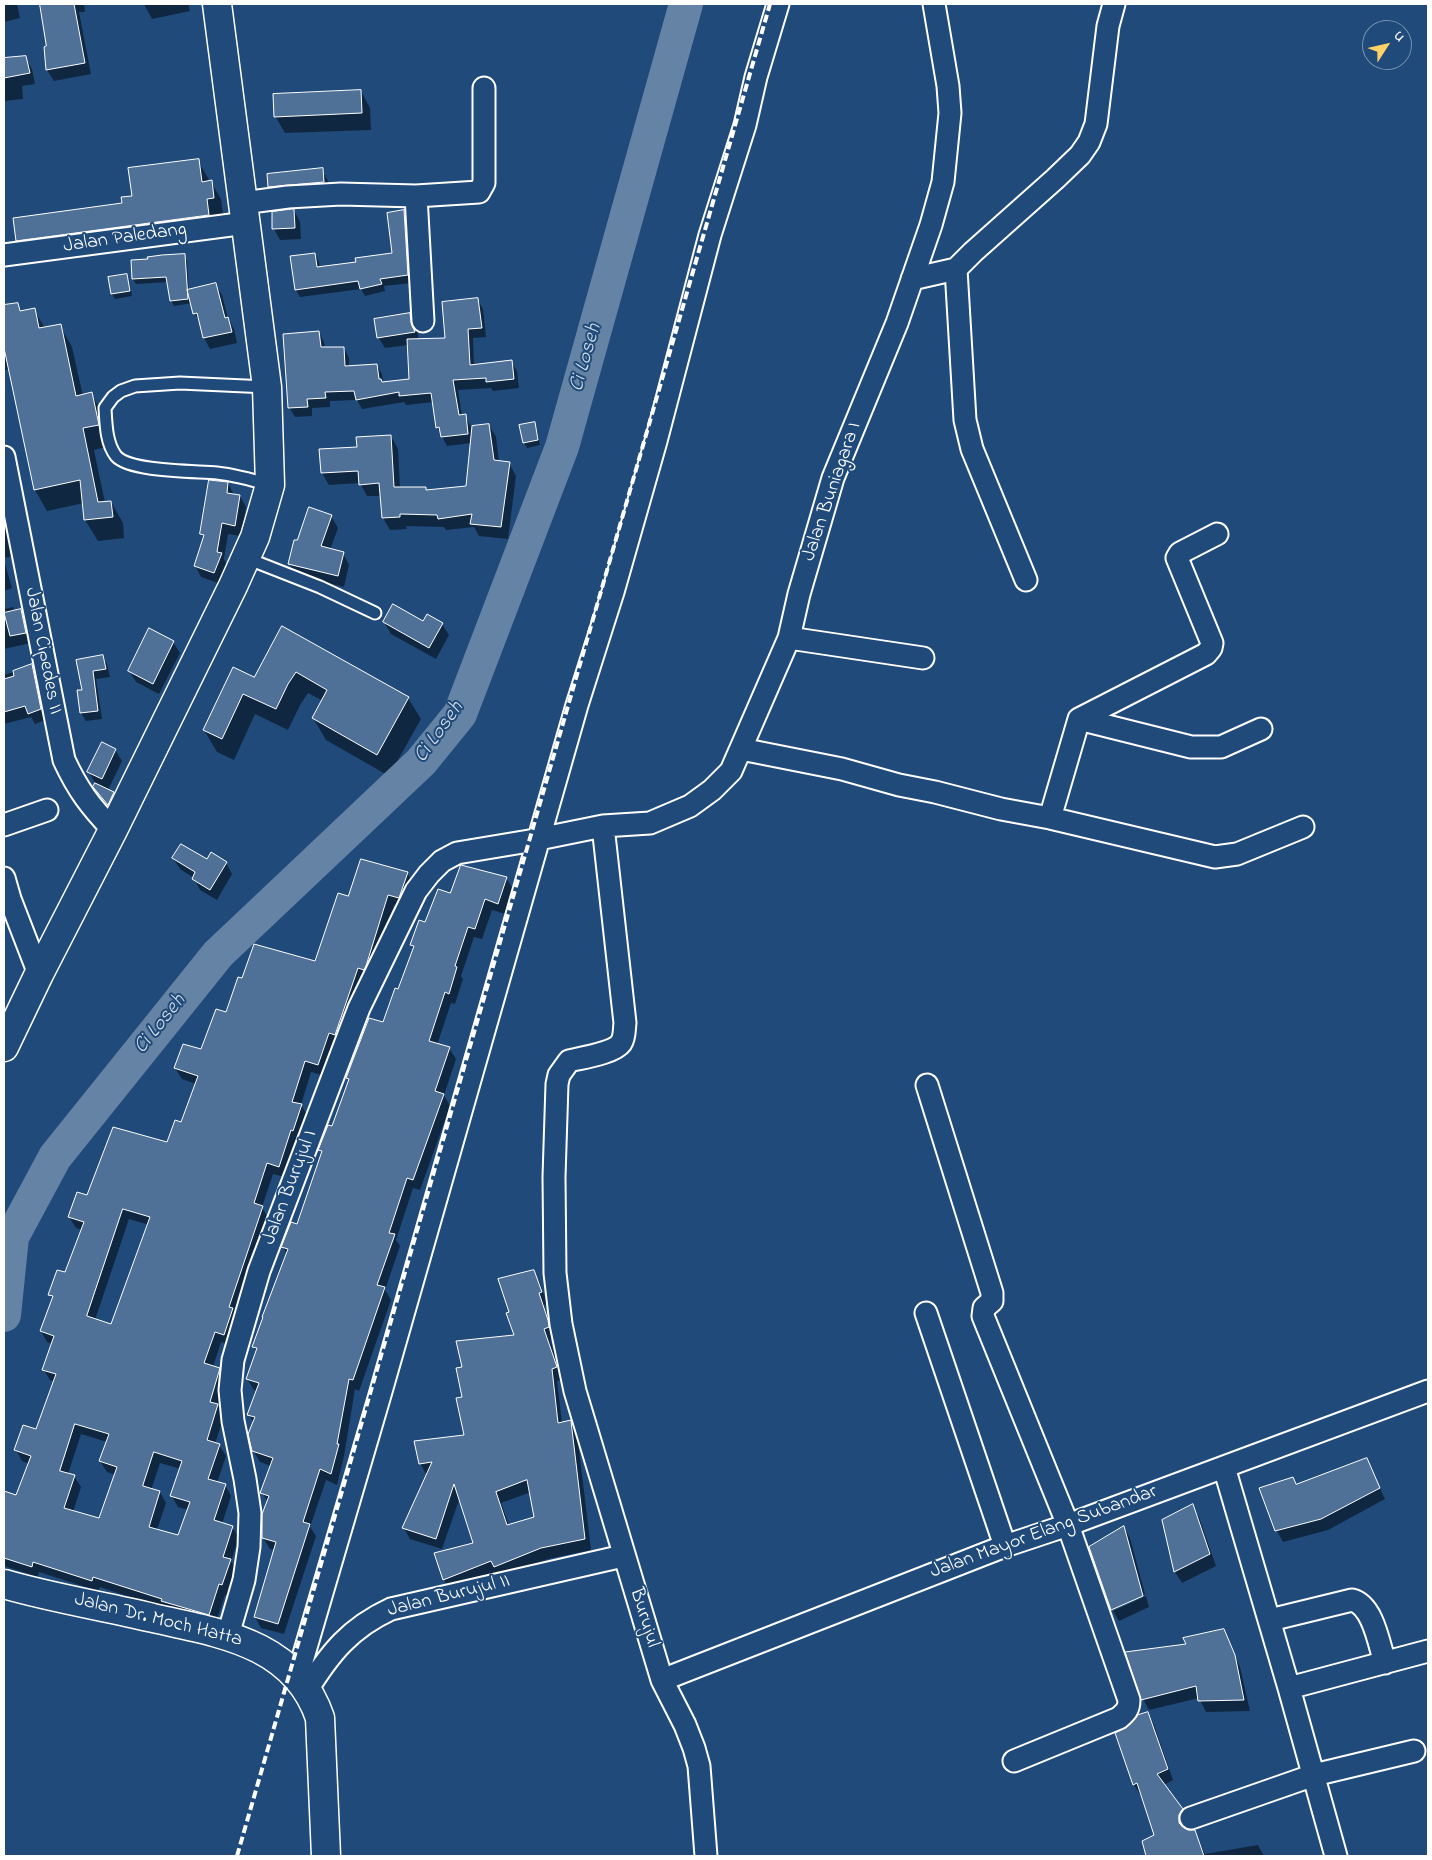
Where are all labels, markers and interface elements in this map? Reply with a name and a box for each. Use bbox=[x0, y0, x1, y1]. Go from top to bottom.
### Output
north arrow bbox=[1362, 20, 1412, 70]
text: U bbox=[1388, 27, 1410, 46]
street label: Jalan Paledang bbox=[62, 218, 188, 260]
water label: Ci Loseh bbox=[565, 321, 609, 395]
street label: Jalan Buniagara I bbox=[798, 419, 868, 565]
street label: Jalan Cipedes II bbox=[18, 586, 66, 716]
water label: Ci Loseh bbox=[409, 698, 471, 768]
water label: Ci Loseh bbox=[129, 990, 193, 1060]
street label: Jalan Burujul I bbox=[258, 1127, 324, 1249]
street label: Jalan Mayor Elang Subandar bbox=[927, 1481, 1161, 1585]
street label: Jalan Burujul II bbox=[385, 1570, 513, 1624]
street label: Burujul bbox=[623, 1585, 663, 1651]
street label: Jalan Dr. Moch Hatta bbox=[72, 1589, 244, 1653]

